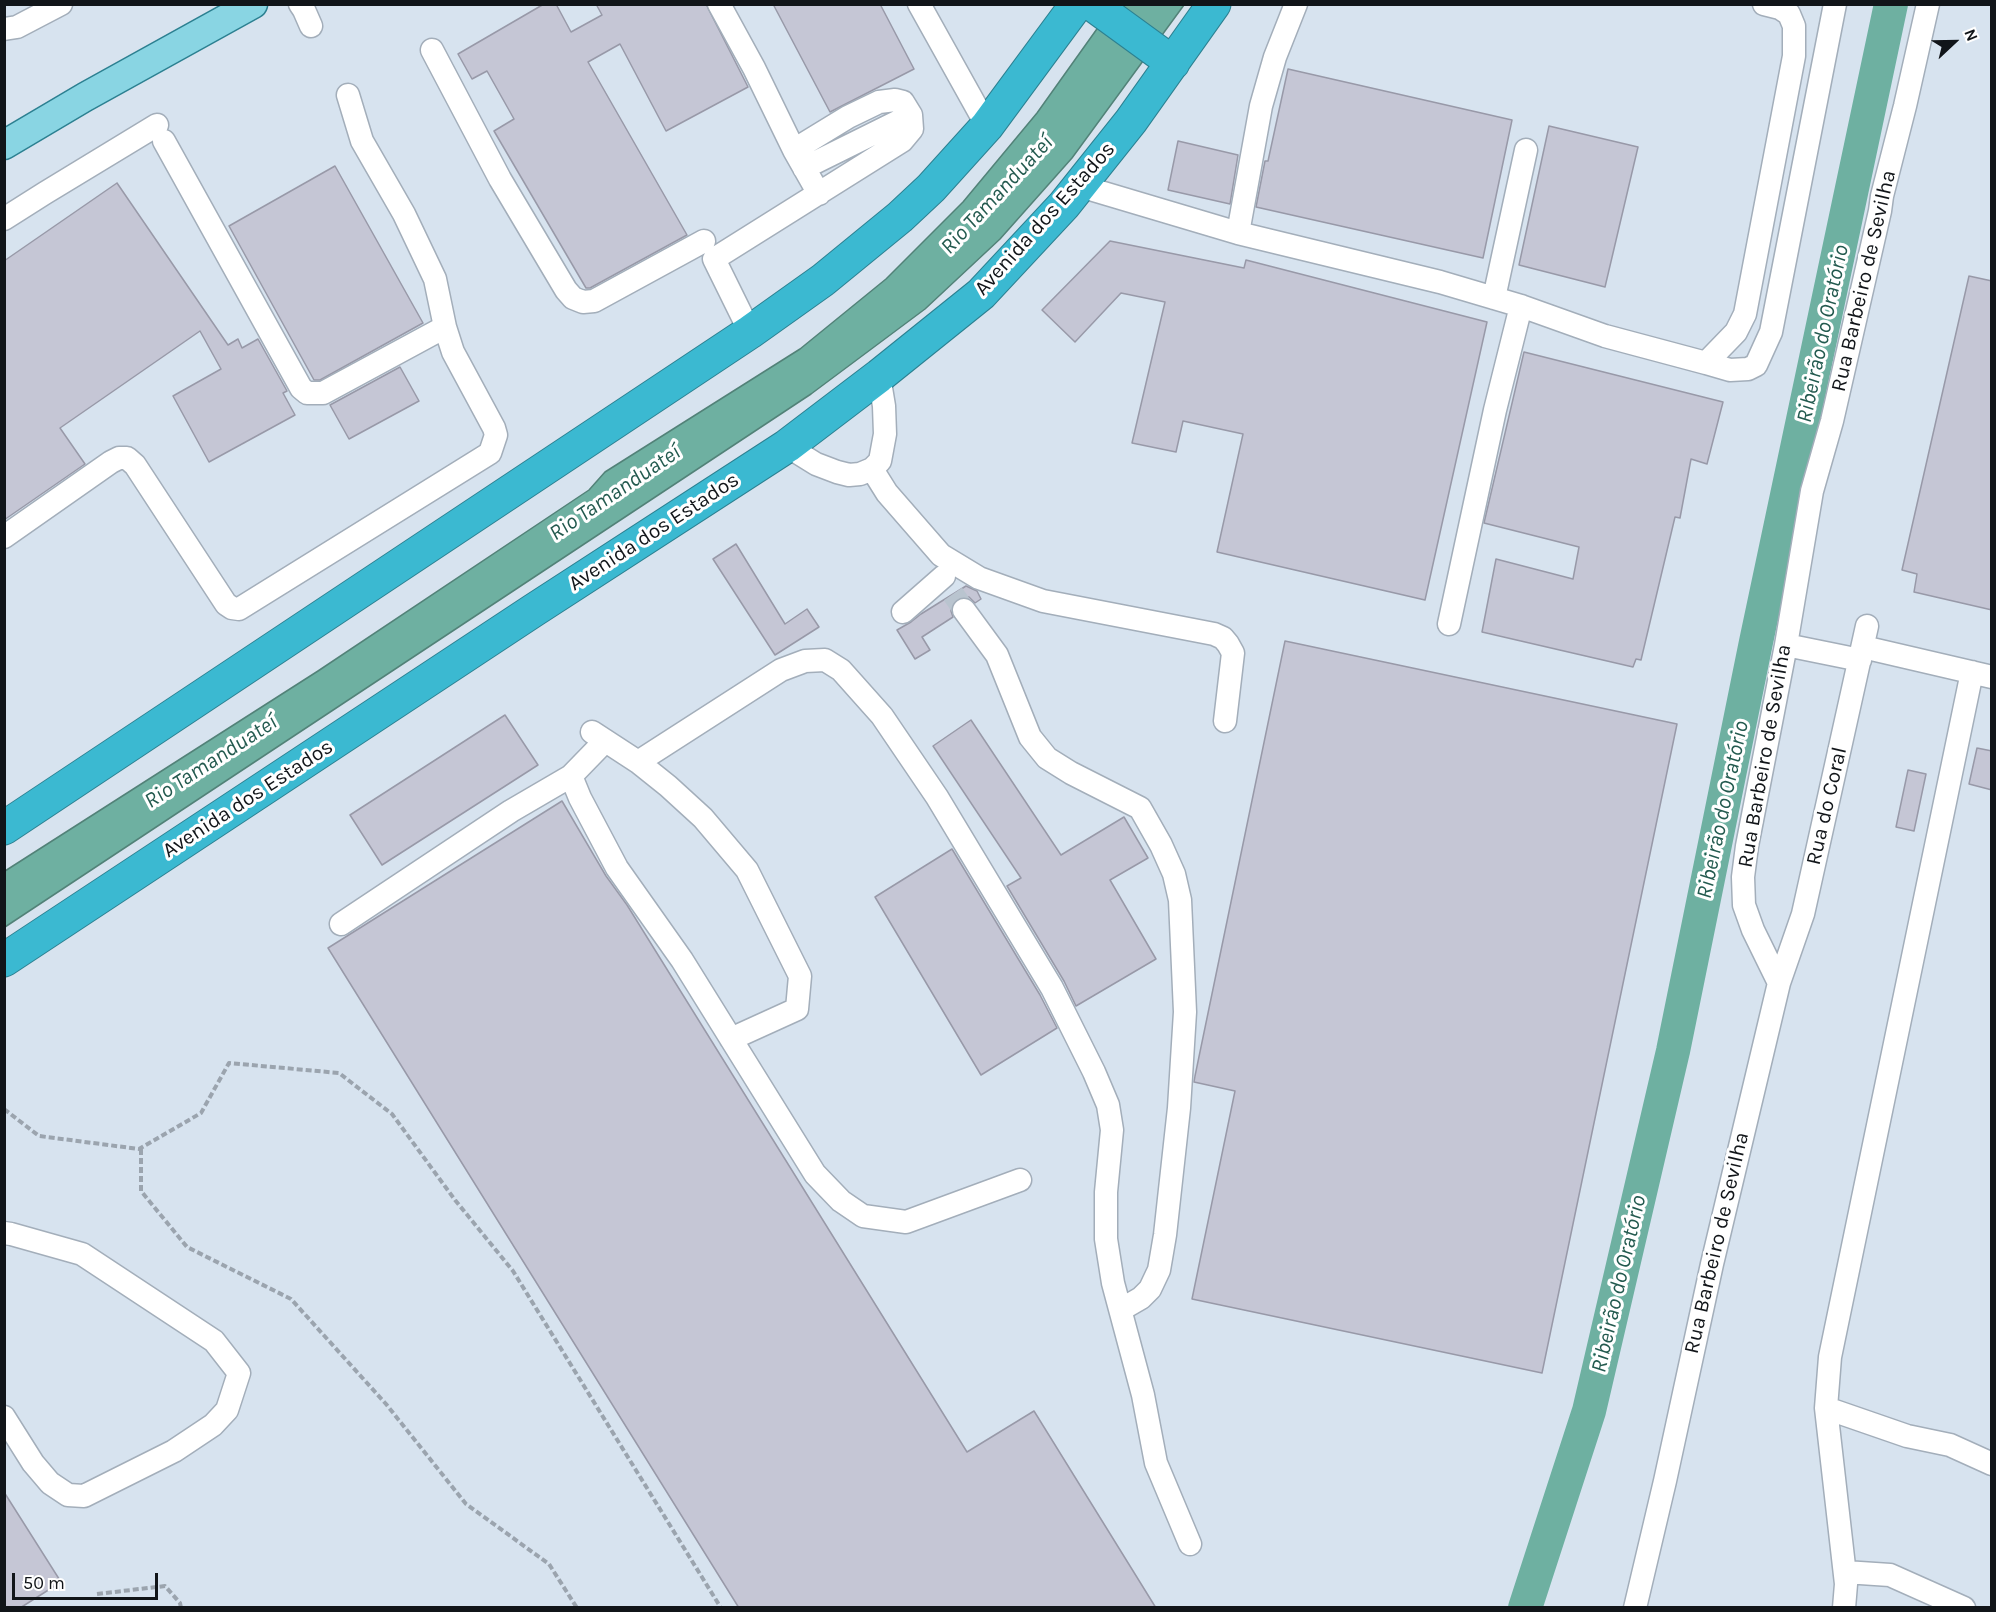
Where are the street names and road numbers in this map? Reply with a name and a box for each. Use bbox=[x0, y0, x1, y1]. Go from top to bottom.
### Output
street label: Avenida dos Estados bbox=[969, 137, 1121, 301]
street label: Rua Barbeiro de Sevilha bbox=[1826, 168, 1902, 394]
street label: Avenida dos Estados bbox=[564, 467, 744, 597]
street label: Rua Barbeiro de Sevilha bbox=[1733, 642, 1797, 870]
street label: Avenida dos Estados bbox=[158, 734, 338, 864]
street label: Rua do Coral bbox=[1801, 745, 1853, 867]
street label: Rua Barbeiro de Sevilha bbox=[1679, 1130, 1755, 1356]

